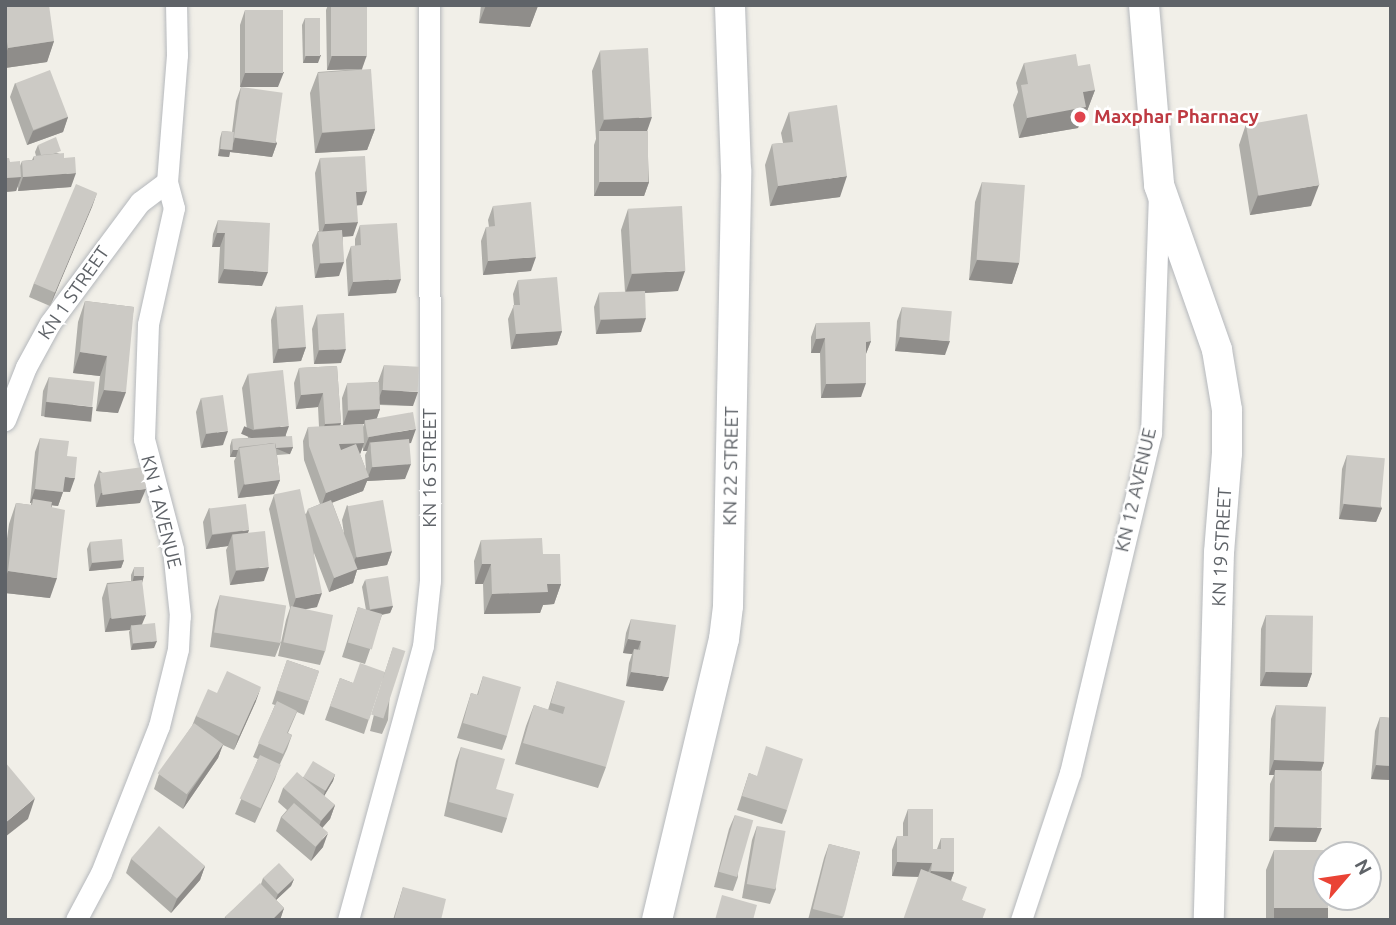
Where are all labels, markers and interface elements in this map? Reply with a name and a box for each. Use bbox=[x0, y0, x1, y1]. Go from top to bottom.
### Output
place label: Maxphar Pharnacy bbox=[1094, 106, 1259, 128]
marker: Maxphar Pharnacy bbox=[1072, 109, 1088, 125]
street label: KN 1 STREET bbox=[33, 242, 115, 344]
street label: KN 22 STREET bbox=[719, 406, 743, 526]
street label: KN 16 STREET bbox=[419, 408, 441, 528]
street label: KN 12 AVENUE bbox=[1111, 426, 1161, 554]
street label: KN 1 AVENUE bbox=[136, 453, 186, 571]
street label: KN 19 STREET bbox=[1207, 487, 1237, 607]
north arrow bbox=[1312, 841, 1382, 911]
text: N bbox=[1351, 855, 1377, 878]

